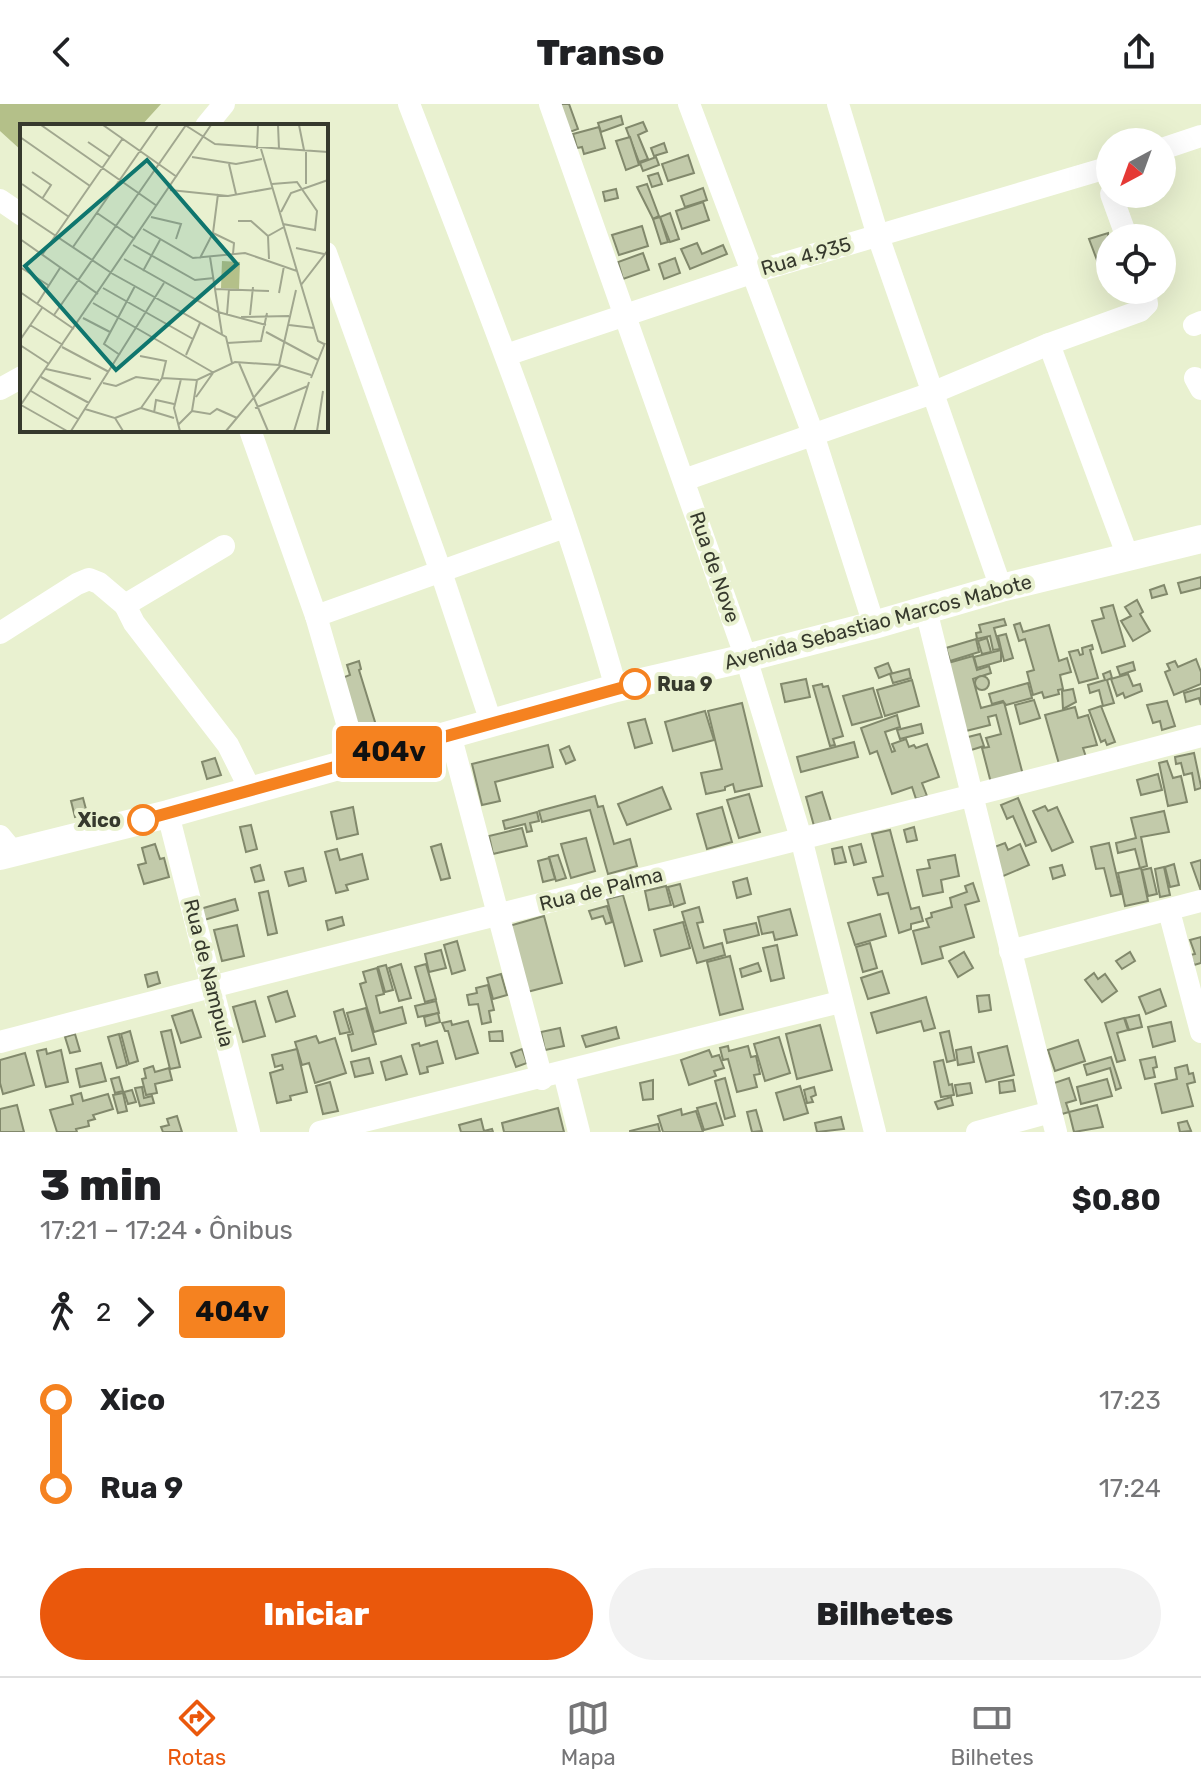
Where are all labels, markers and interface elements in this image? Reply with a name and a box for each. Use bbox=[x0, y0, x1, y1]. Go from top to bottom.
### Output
icon: back bbox=[40, 30, 84, 74]
icon: share bbox=[1117, 30, 1161, 74]
text: Transo bbox=[537, 31, 664, 74]
inset map bbox=[20, 124, 328, 432]
north arrow bbox=[1096, 128, 1176, 208]
map controls bbox=[1096, 128, 1176, 304]
button: locate bbox=[1096, 224, 1176, 304]
street label: Rua 4.935 bbox=[758, 232, 854, 280]
street label: Rua de Nove bbox=[685, 508, 745, 626]
street label: Avenida Sebastiao Marcos Mabote bbox=[722, 569, 1034, 675]
marker: Rua 9 bbox=[620, 669, 650, 699]
place label: Rua 9 bbox=[657, 672, 713, 696]
line badge: 404v bbox=[333, 726, 445, 778]
text: 404v bbox=[352, 735, 426, 768]
marker: Xico bbox=[128, 805, 158, 835]
place label: Xico bbox=[77, 808, 121, 832]
street label: Rua de Palma bbox=[537, 862, 665, 916]
street label: Rua de Nampula bbox=[179, 897, 239, 1049]
text: 3 min bbox=[40, 1159, 162, 1211]
text: $0.80 bbox=[1072, 1182, 1161, 1218]
text: 17:21 – 17:24 · Ônibus bbox=[40, 1215, 293, 1246]
icon: walk bbox=[40, 1290, 84, 1334]
icon: forward bbox=[123, 1290, 167, 1334]
text: 404v bbox=[195, 1295, 269, 1328]
text: 2 bbox=[96, 1297, 111, 1328]
text: Xico bbox=[100, 1382, 165, 1418]
text: 17:23 bbox=[1099, 1385, 1161, 1416]
text: Rua 9 bbox=[100, 1470, 183, 1506]
text: 17:24 bbox=[1099, 1473, 1161, 1504]
button: Iniciar bbox=[40, 1568, 593, 1660]
button: Bilhetes bbox=[609, 1568, 1161, 1660]
tab: Rotas bbox=[167, 1696, 226, 1771]
tab: Mapa bbox=[561, 1696, 616, 1771]
tab: Bilhetes bbox=[950, 1696, 1034, 1771]

